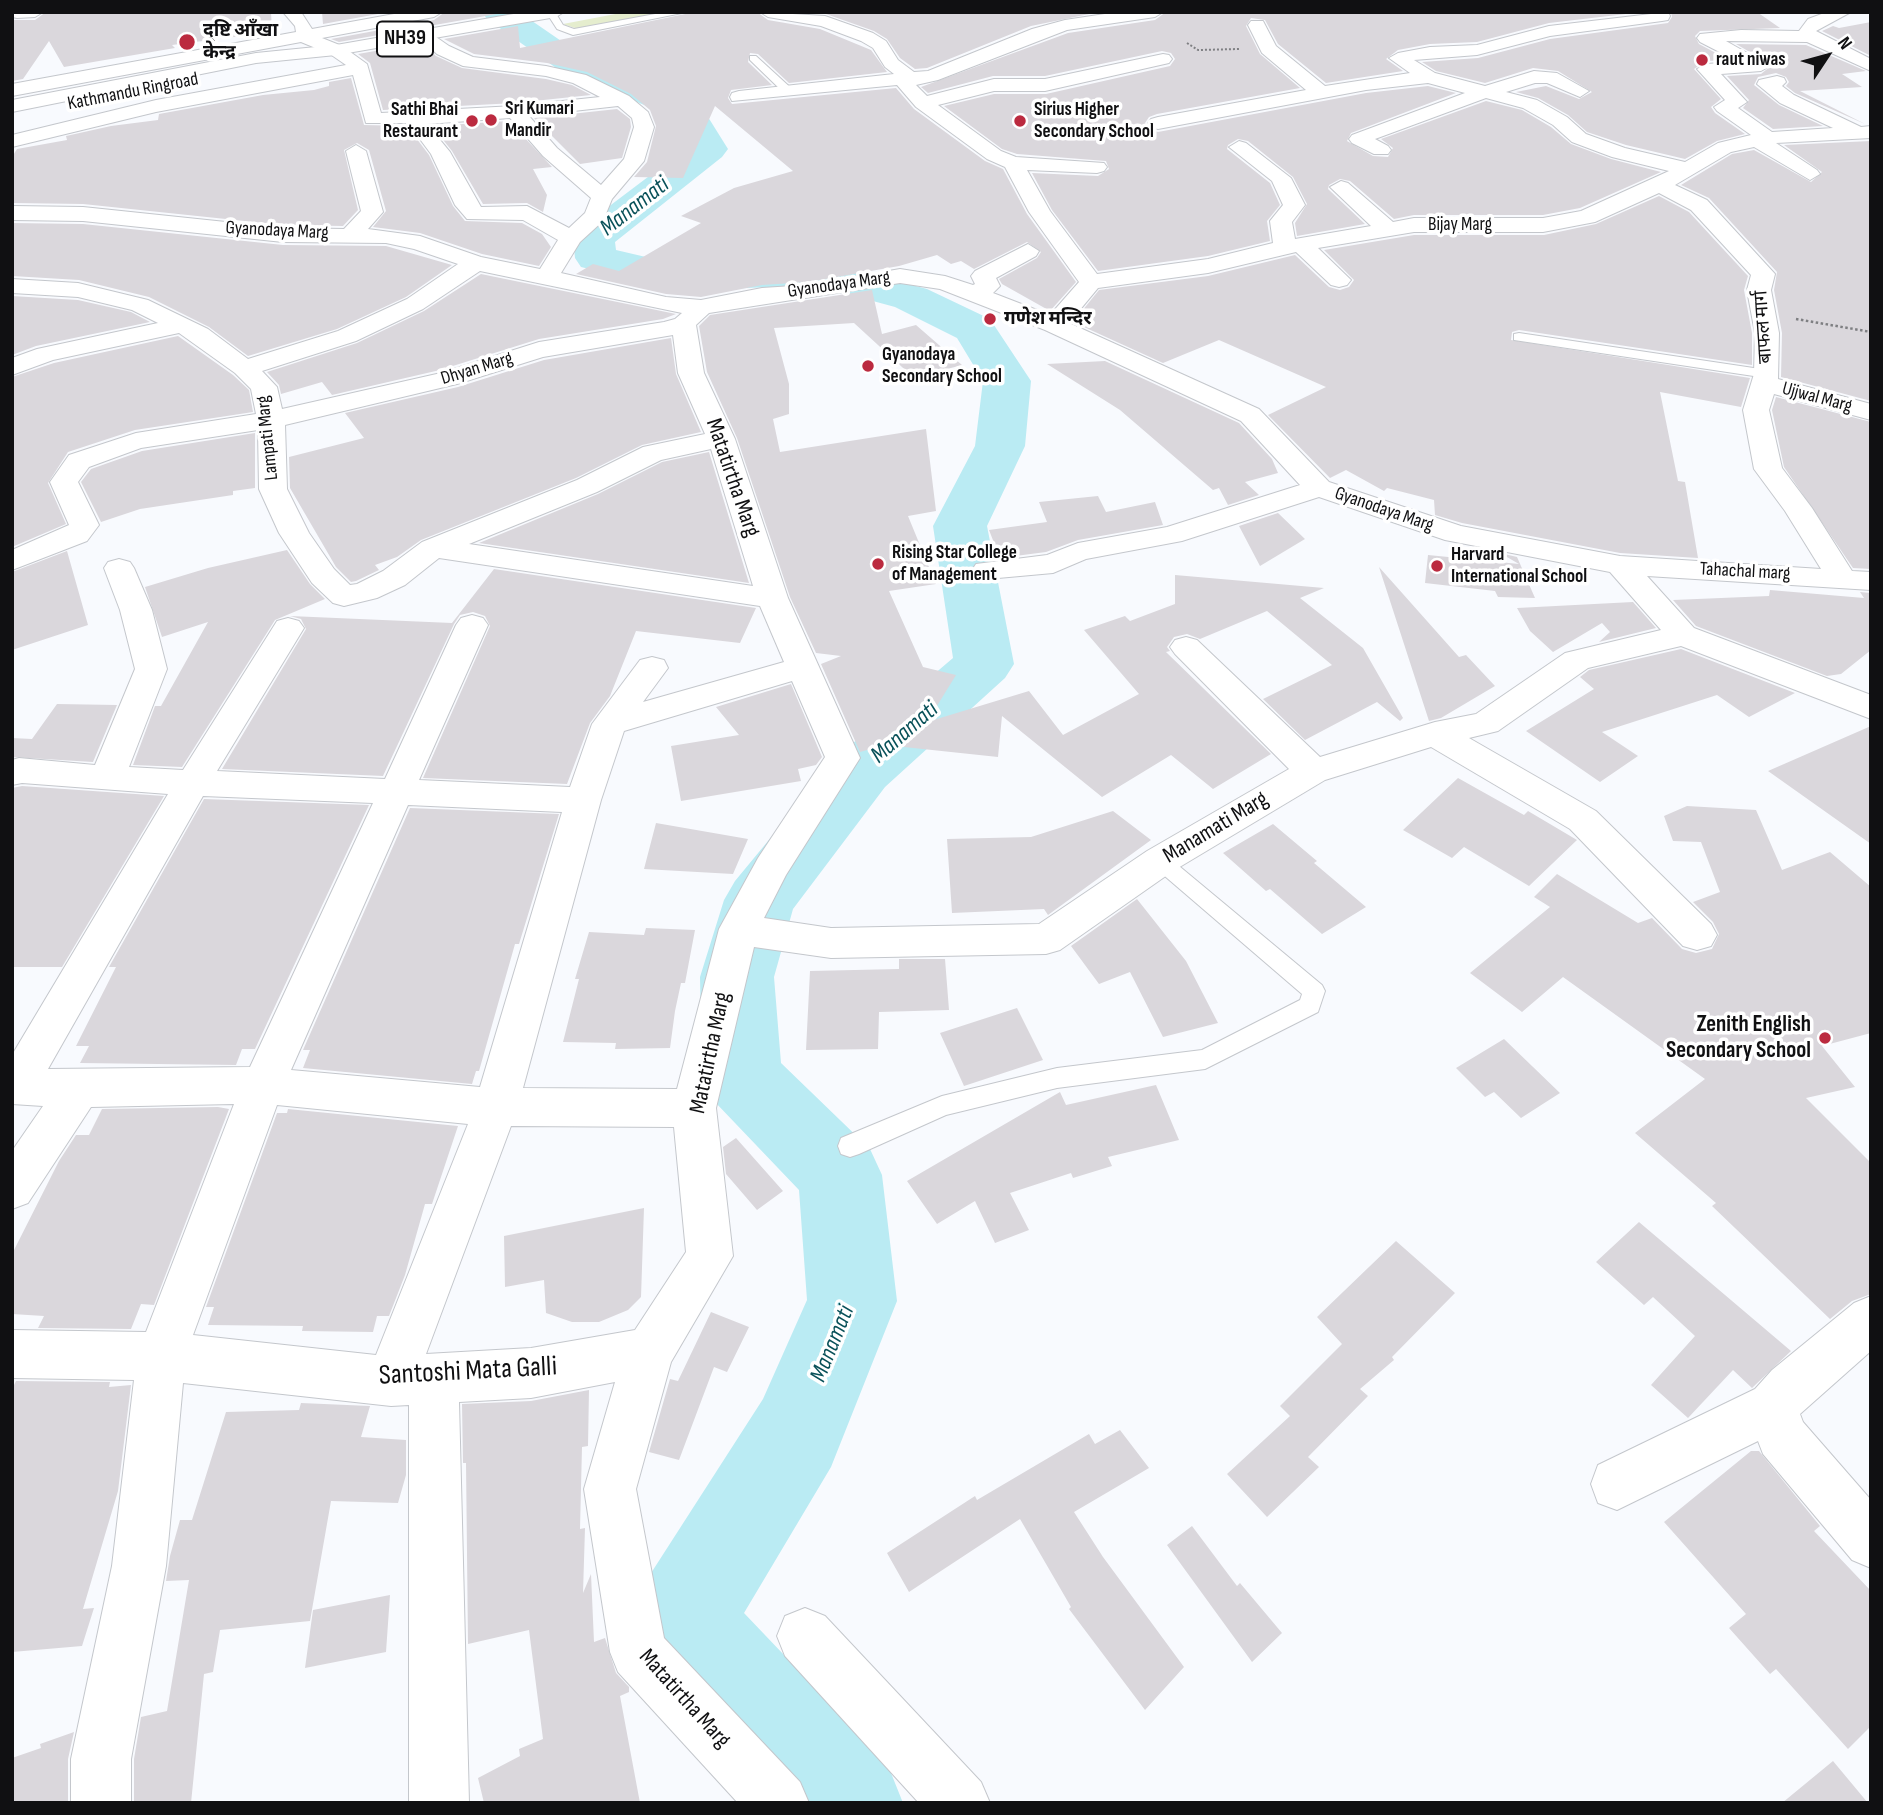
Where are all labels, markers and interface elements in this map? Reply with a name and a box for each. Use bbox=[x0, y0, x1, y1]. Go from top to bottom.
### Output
place label: द्ष्टि आँखा केन्द्र bbox=[203, 20, 278, 64]
north arrow bbox=[1792, 21, 1862, 91]
road number: NH39 bbox=[377, 22, 433, 56]
marker: द्ष्टि आँखा केन्द्र bbox=[177, 32, 197, 52]
text: N bbox=[1832, 32, 1857, 54]
place label: raut niwas bbox=[1716, 49, 1786, 71]
marker: raut niwas bbox=[1694, 52, 1710, 68]
street label: Kathmandu Ringroad bbox=[66, 68, 200, 116]
place label: Sri Kumari Mandir bbox=[505, 98, 574, 142]
place label: Sathi Bhai Restaurant bbox=[383, 99, 458, 143]
place label: Sirius Higher Secondary School bbox=[1034, 99, 1154, 143]
marker: Sri Kumari Mandir bbox=[483, 112, 499, 128]
marker: Sathi Bhai Restaurant bbox=[464, 113, 480, 129]
marker: Sirius Higher Secondary School bbox=[1012, 113, 1028, 129]
water label: Manamati bbox=[595, 171, 675, 243]
street label: Bijay Marg bbox=[1428, 214, 1492, 236]
street label: Gyanodaya Marg bbox=[225, 217, 329, 245]
street label: Gyanodaya Marg bbox=[786, 267, 892, 303]
street label: बाफल मार्ग bbox=[1750, 290, 1778, 364]
place label: गणेश मन्दिर bbox=[1004, 308, 1092, 330]
marker: गणेश मन्दिर bbox=[982, 311, 998, 327]
place label: Gyanodaya Secondary School bbox=[882, 344, 1002, 388]
street label: Dhyan Marg bbox=[438, 347, 516, 391]
marker: Gyanodaya Secondary School bbox=[860, 358, 876, 374]
street label: Ujjwal Marg bbox=[1779, 378, 1855, 418]
street label: Lampati Marg bbox=[252, 394, 284, 482]
street label: Matatirtha Marg bbox=[699, 415, 765, 541]
street label: Gyanodaya Marg bbox=[1331, 482, 1437, 538]
place label: Rising Star College of Management bbox=[892, 542, 1017, 586]
place label: Harvard International School bbox=[1451, 544, 1587, 588]
marker: Rising Star College of Management bbox=[870, 556, 886, 572]
marker: Harvard International School bbox=[1429, 558, 1445, 574]
street label: Tahachal marg bbox=[1699, 558, 1791, 586]
water label: Manamati bbox=[865, 696, 945, 770]
street label: Manamati Marg bbox=[1159, 786, 1273, 870]
street label: Matatirtha Marg bbox=[685, 990, 737, 1116]
place label: Zenith English Secondary School bbox=[1666, 1011, 1811, 1065]
marker: Zenith English Secondary School bbox=[1817, 1030, 1833, 1046]
water label: Manamati bbox=[805, 1302, 861, 1386]
street label: Santoshi Mata Galli bbox=[378, 1351, 558, 1393]
street label: Matatirtha Marg bbox=[632, 1644, 736, 1754]

